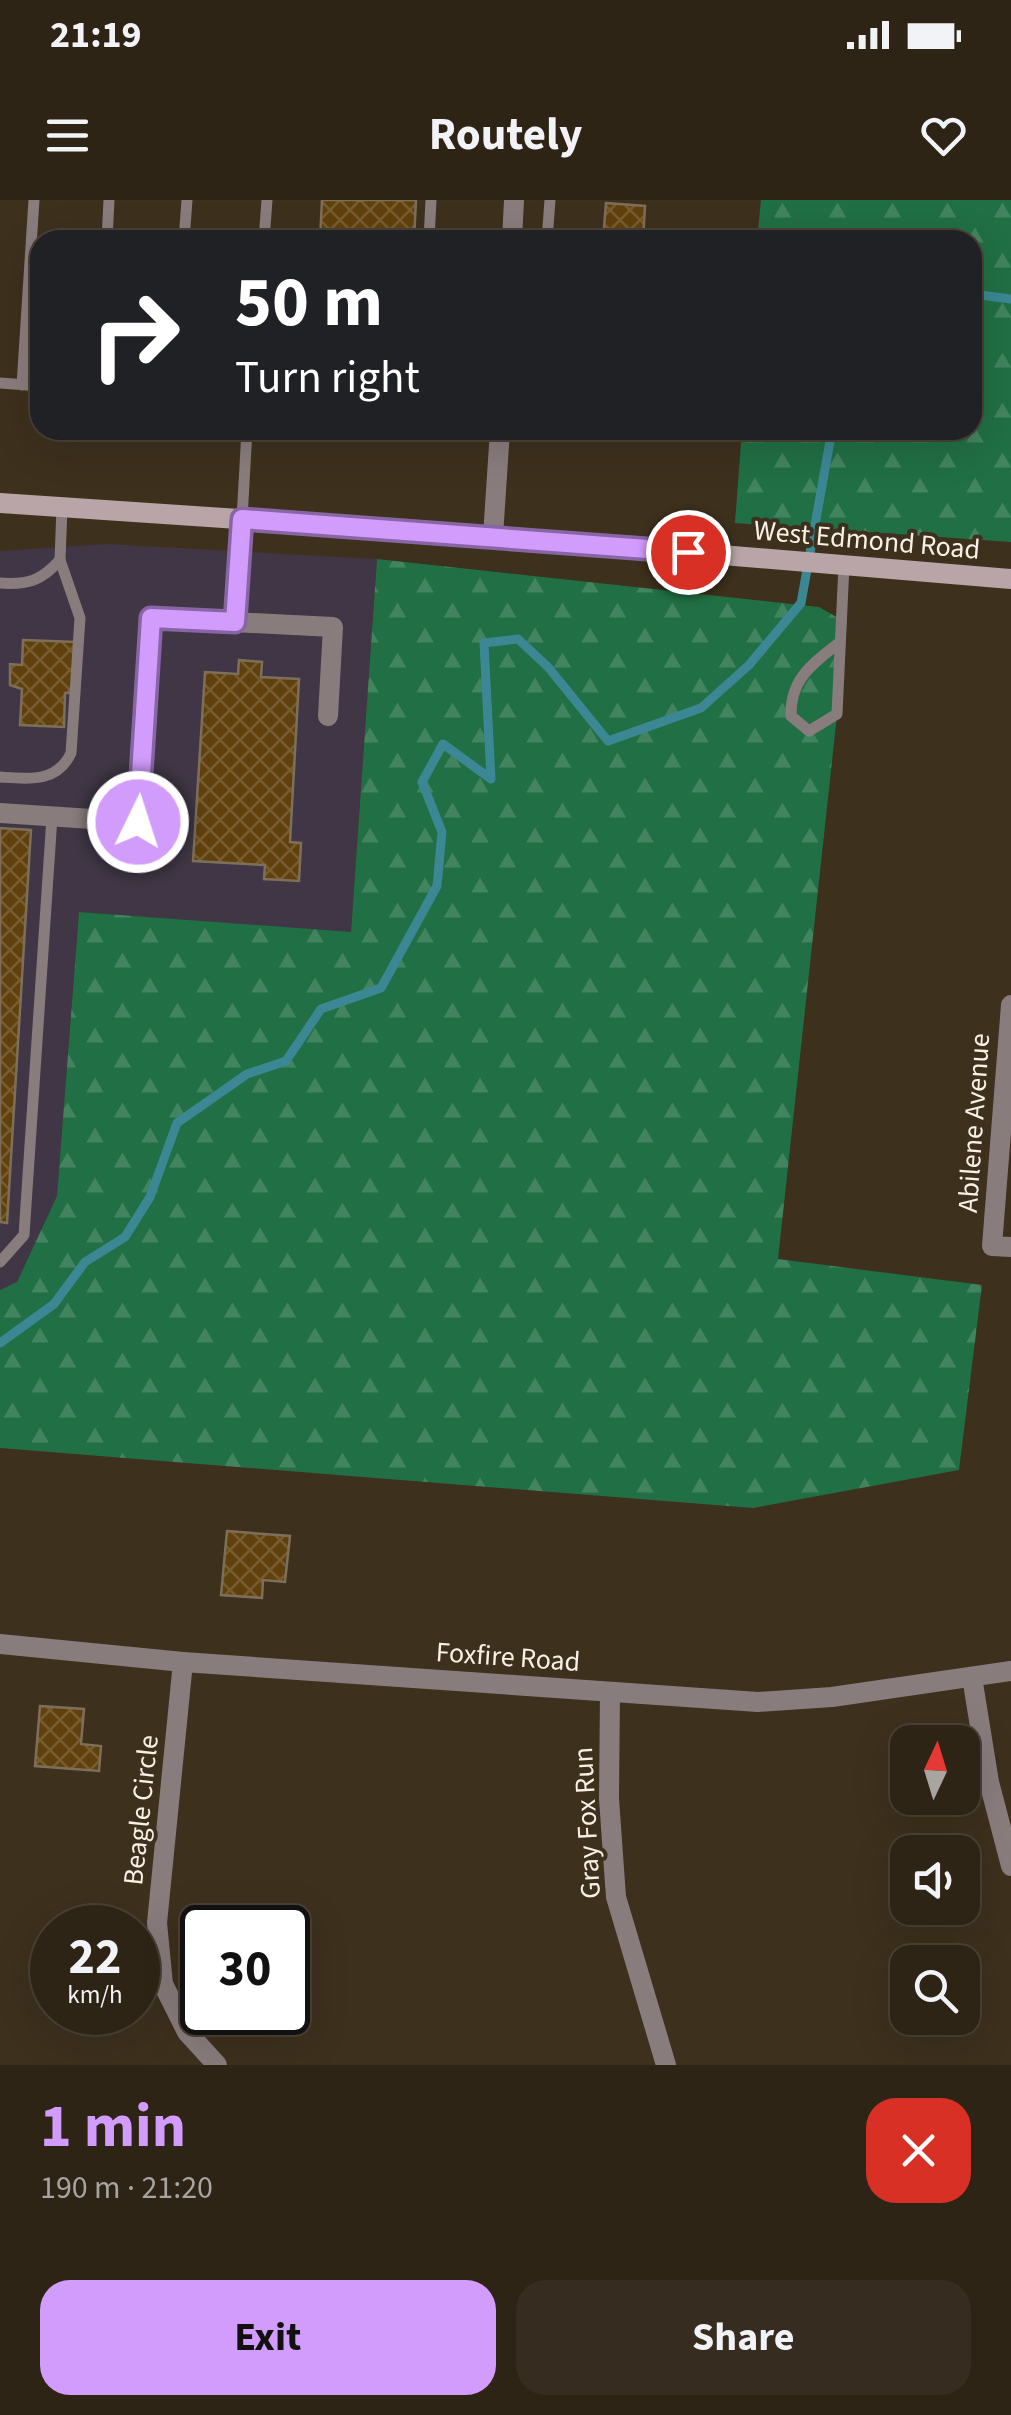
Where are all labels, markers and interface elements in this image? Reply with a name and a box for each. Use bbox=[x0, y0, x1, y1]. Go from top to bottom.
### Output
text: 21:19 bbox=[50, 8, 142, 62]
text: Routely bbox=[429, 103, 582, 167]
icon: menu bbox=[40, 108, 95, 163]
icon: heart bbox=[916, 108, 971, 163]
text: 50 m bbox=[235, 253, 383, 353]
icon: right bbox=[70, 270, 200, 400]
text: Turn right bbox=[235, 346, 420, 410]
pin bbox=[646, 510, 731, 595]
street label: West Edmond Road bbox=[752, 510, 982, 570]
icon: arrive bbox=[661, 525, 716, 580]
position arrow bbox=[86, 770, 190, 874]
street label: Abilene Avenue bbox=[948, 1032, 1000, 1214]
street label: Foxfire Road bbox=[434, 1632, 582, 1682]
north arrow bbox=[890, 1725, 980, 1815]
map controls bbox=[890, 1725, 980, 2035]
street label: Beagle Circle bbox=[113, 1733, 169, 1887]
street label: Gray Fox Run bbox=[563, 1746, 611, 1900]
button: sound bbox=[890, 1835, 980, 1925]
speed limit sign: 30 bbox=[180, 1905, 310, 2035]
text: 22 bbox=[69, 1922, 121, 1993]
button: search bbox=[890, 1945, 980, 2035]
text: km/h bbox=[67, 1977, 123, 2013]
text: 1 min bbox=[40, 2085, 186, 2170]
button: close bbox=[866, 2098, 971, 2203]
text: 190 m · 21:20 bbox=[40, 2165, 213, 2211]
button: Exit bbox=[40, 2280, 496, 2395]
button: Share bbox=[516, 2280, 971, 2395]

